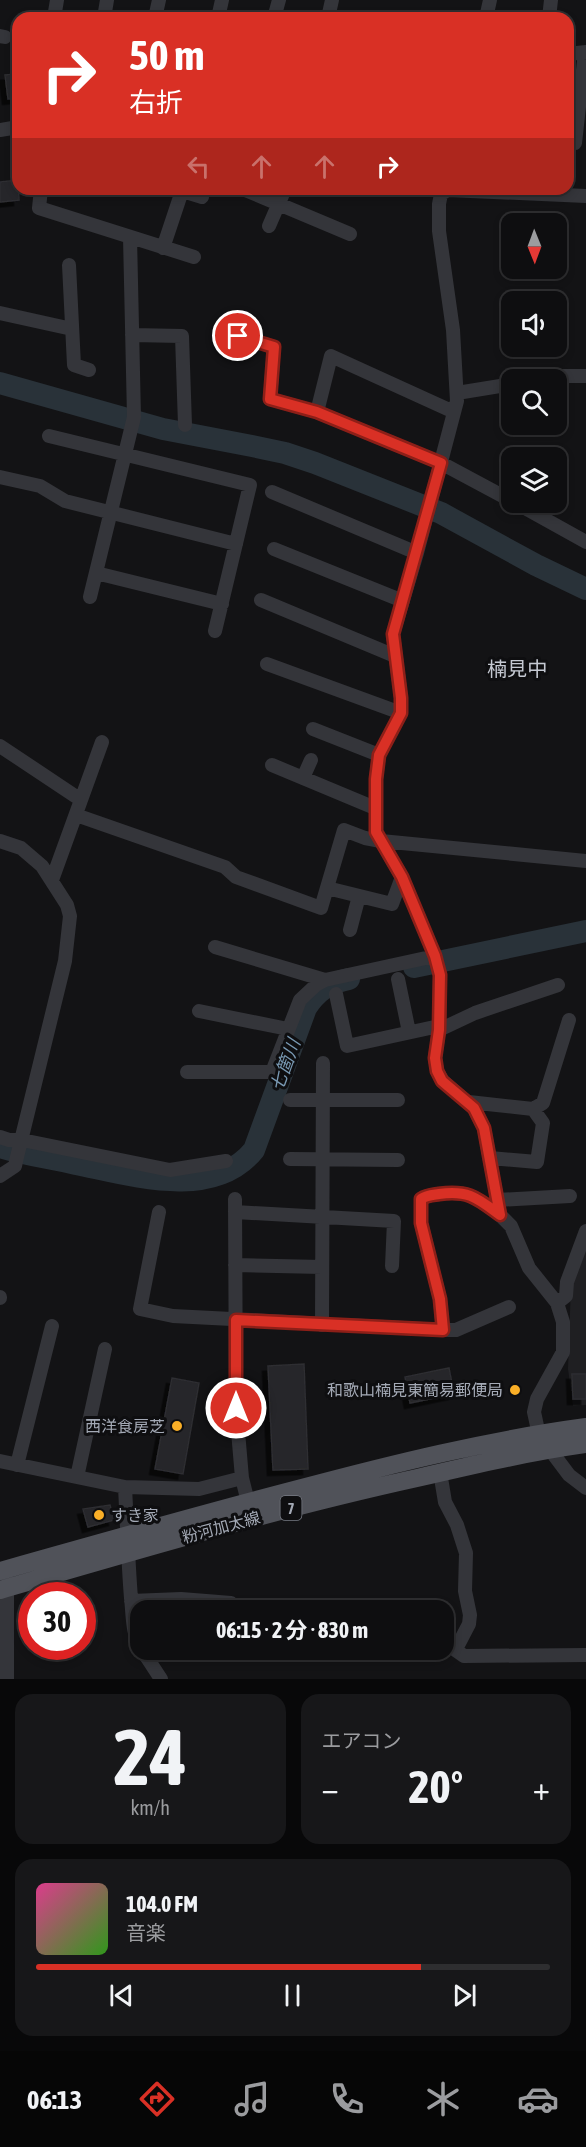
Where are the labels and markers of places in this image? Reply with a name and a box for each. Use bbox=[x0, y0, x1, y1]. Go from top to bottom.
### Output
pin bbox=[212, 310, 263, 361]
place label: 和歌山楠見東簡易郵便局 bbox=[327, 1381, 503, 1399]
marker: 和歌山楠見東簡易郵便局 bbox=[508, 1383, 522, 1397]
place label: 西洋食房芝 bbox=[85, 1417, 165, 1435]
marker: 西洋食房芝 bbox=[170, 1419, 184, 1433]
place label: すき家 bbox=[111, 1506, 159, 1524]
marker: すき家 bbox=[92, 1508, 106, 1522]

